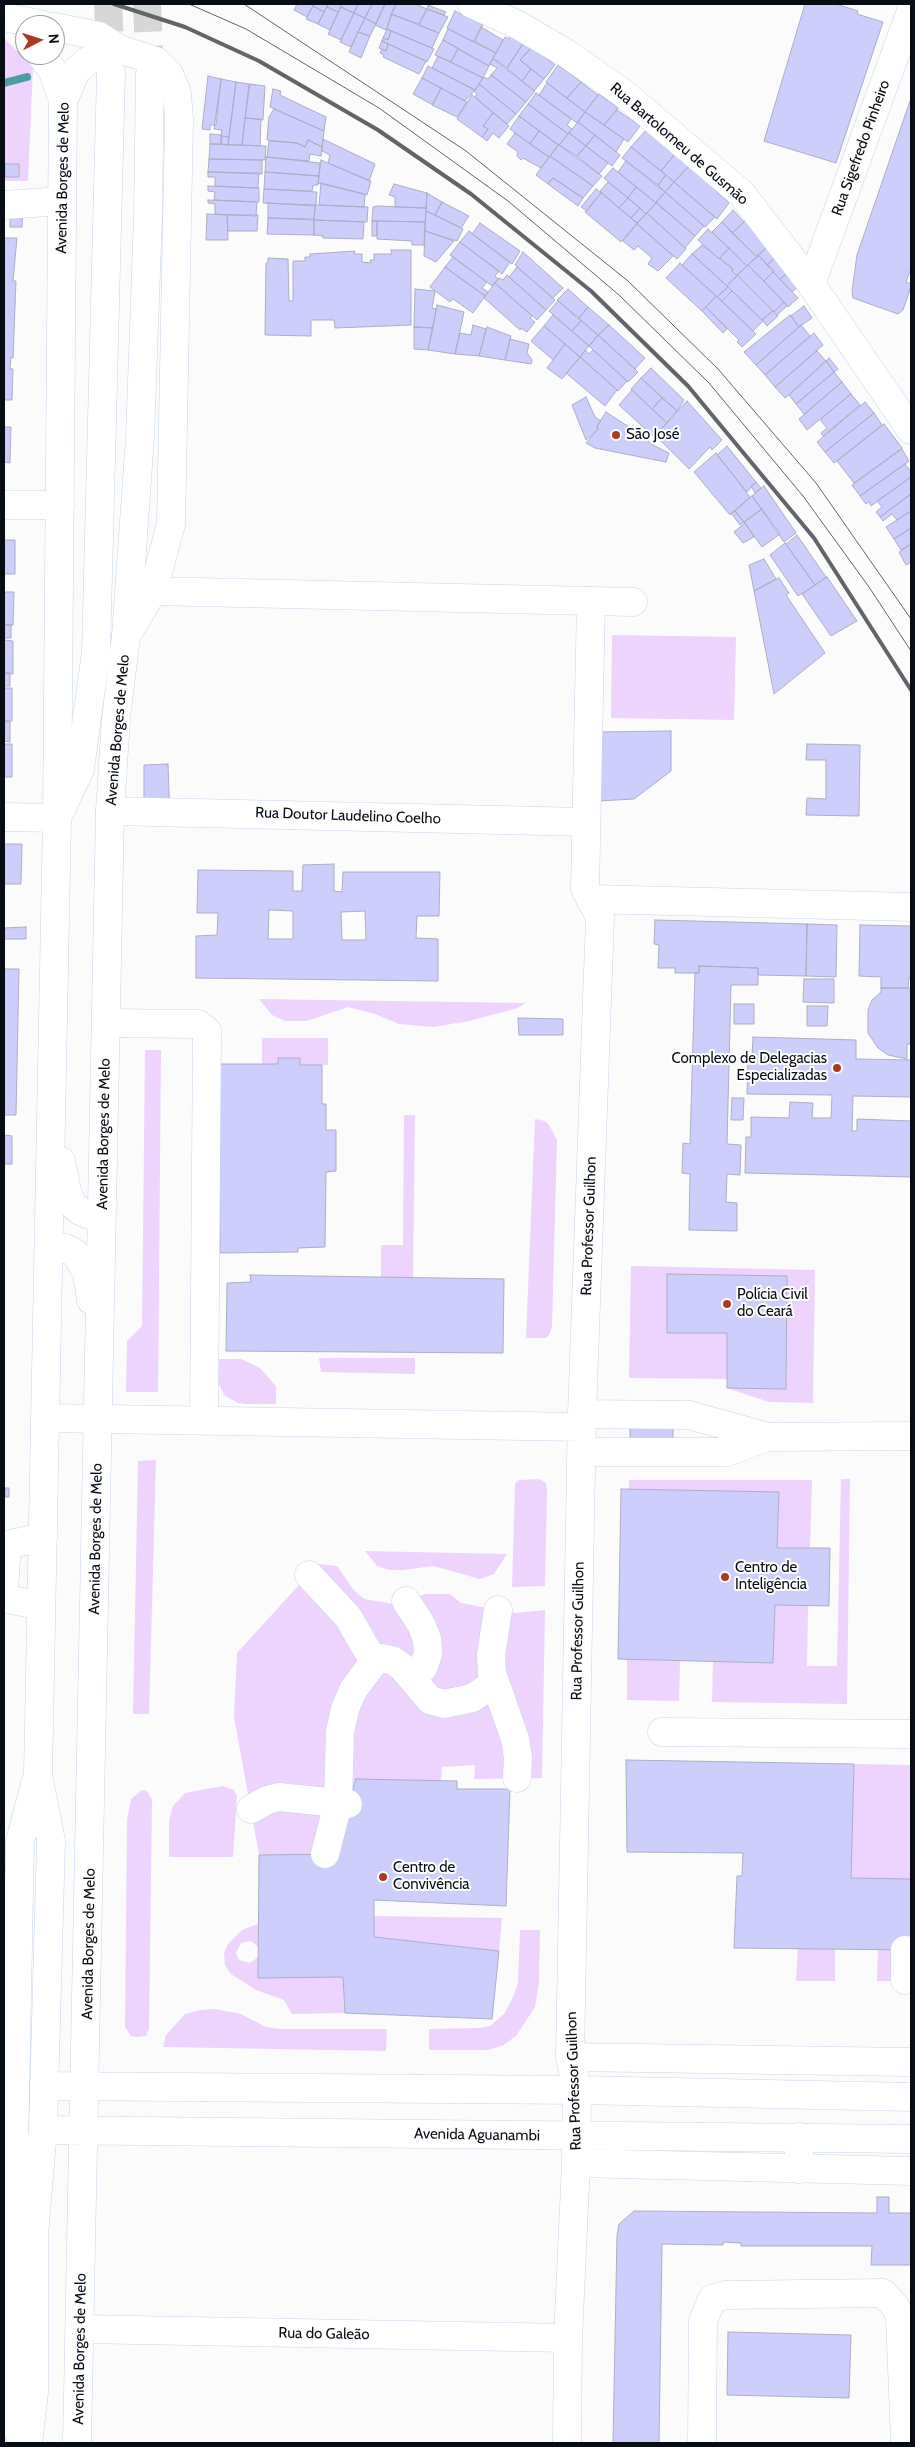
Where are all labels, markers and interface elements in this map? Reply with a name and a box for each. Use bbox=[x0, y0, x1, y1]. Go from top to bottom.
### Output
north arrow bbox=[15, 15, 65, 65]
text: N bbox=[45, 33, 63, 44]
street label: Rua Sigefredo Pinheiro bbox=[828, 78, 894, 218]
street label: Rua Bartolomeu de Gusmão bbox=[606, 79, 752, 209]
street label: Avenida Borges de Melo bbox=[53, 102, 73, 254]
place label: São José bbox=[626, 426, 679, 444]
marker: São José bbox=[610, 429, 622, 441]
street label: Avenida Borges de Melo bbox=[102, 654, 134, 806]
street label: Rua Doutor Laudelino Coelho bbox=[255, 804, 441, 828]
place label: Complexo de Delegacias Especializadas bbox=[672, 1050, 827, 1085]
street label: Avenida Borges de Melo bbox=[94, 1058, 114, 1210]
marker: Complexo de Delegacias Especializadas bbox=[831, 1062, 843, 1074]
street label: Rua Professor Guilhon bbox=[578, 1156, 600, 1296]
place label: Polícia Civil do Ceará bbox=[737, 1286, 808, 1321]
marker: Polícia Civil do Ceará bbox=[721, 1298, 733, 1310]
street label: Avenida Borges de Melo bbox=[86, 1463, 106, 1615]
place label: Centro de Inteligência bbox=[735, 1559, 807, 1594]
street label: Rua Professor Guilhon bbox=[568, 1561, 588, 1701]
marker: Centro de Inteligência bbox=[719, 1571, 731, 1583]
place label: Centro de Convivência bbox=[393, 1859, 470, 1894]
street label: Avenida Borges de Melo bbox=[79, 1868, 99, 2020]
marker: Centro de Convivência bbox=[377, 1871, 389, 1883]
street label: Rua Professor Guilhon bbox=[563, 2011, 585, 2151]
street label: Avenida Aguanambi bbox=[414, 2125, 540, 2145]
street label: Avenida Borges de Melo bbox=[70, 2273, 90, 2425]
street label: Rua do Galeão bbox=[278, 2324, 370, 2344]

